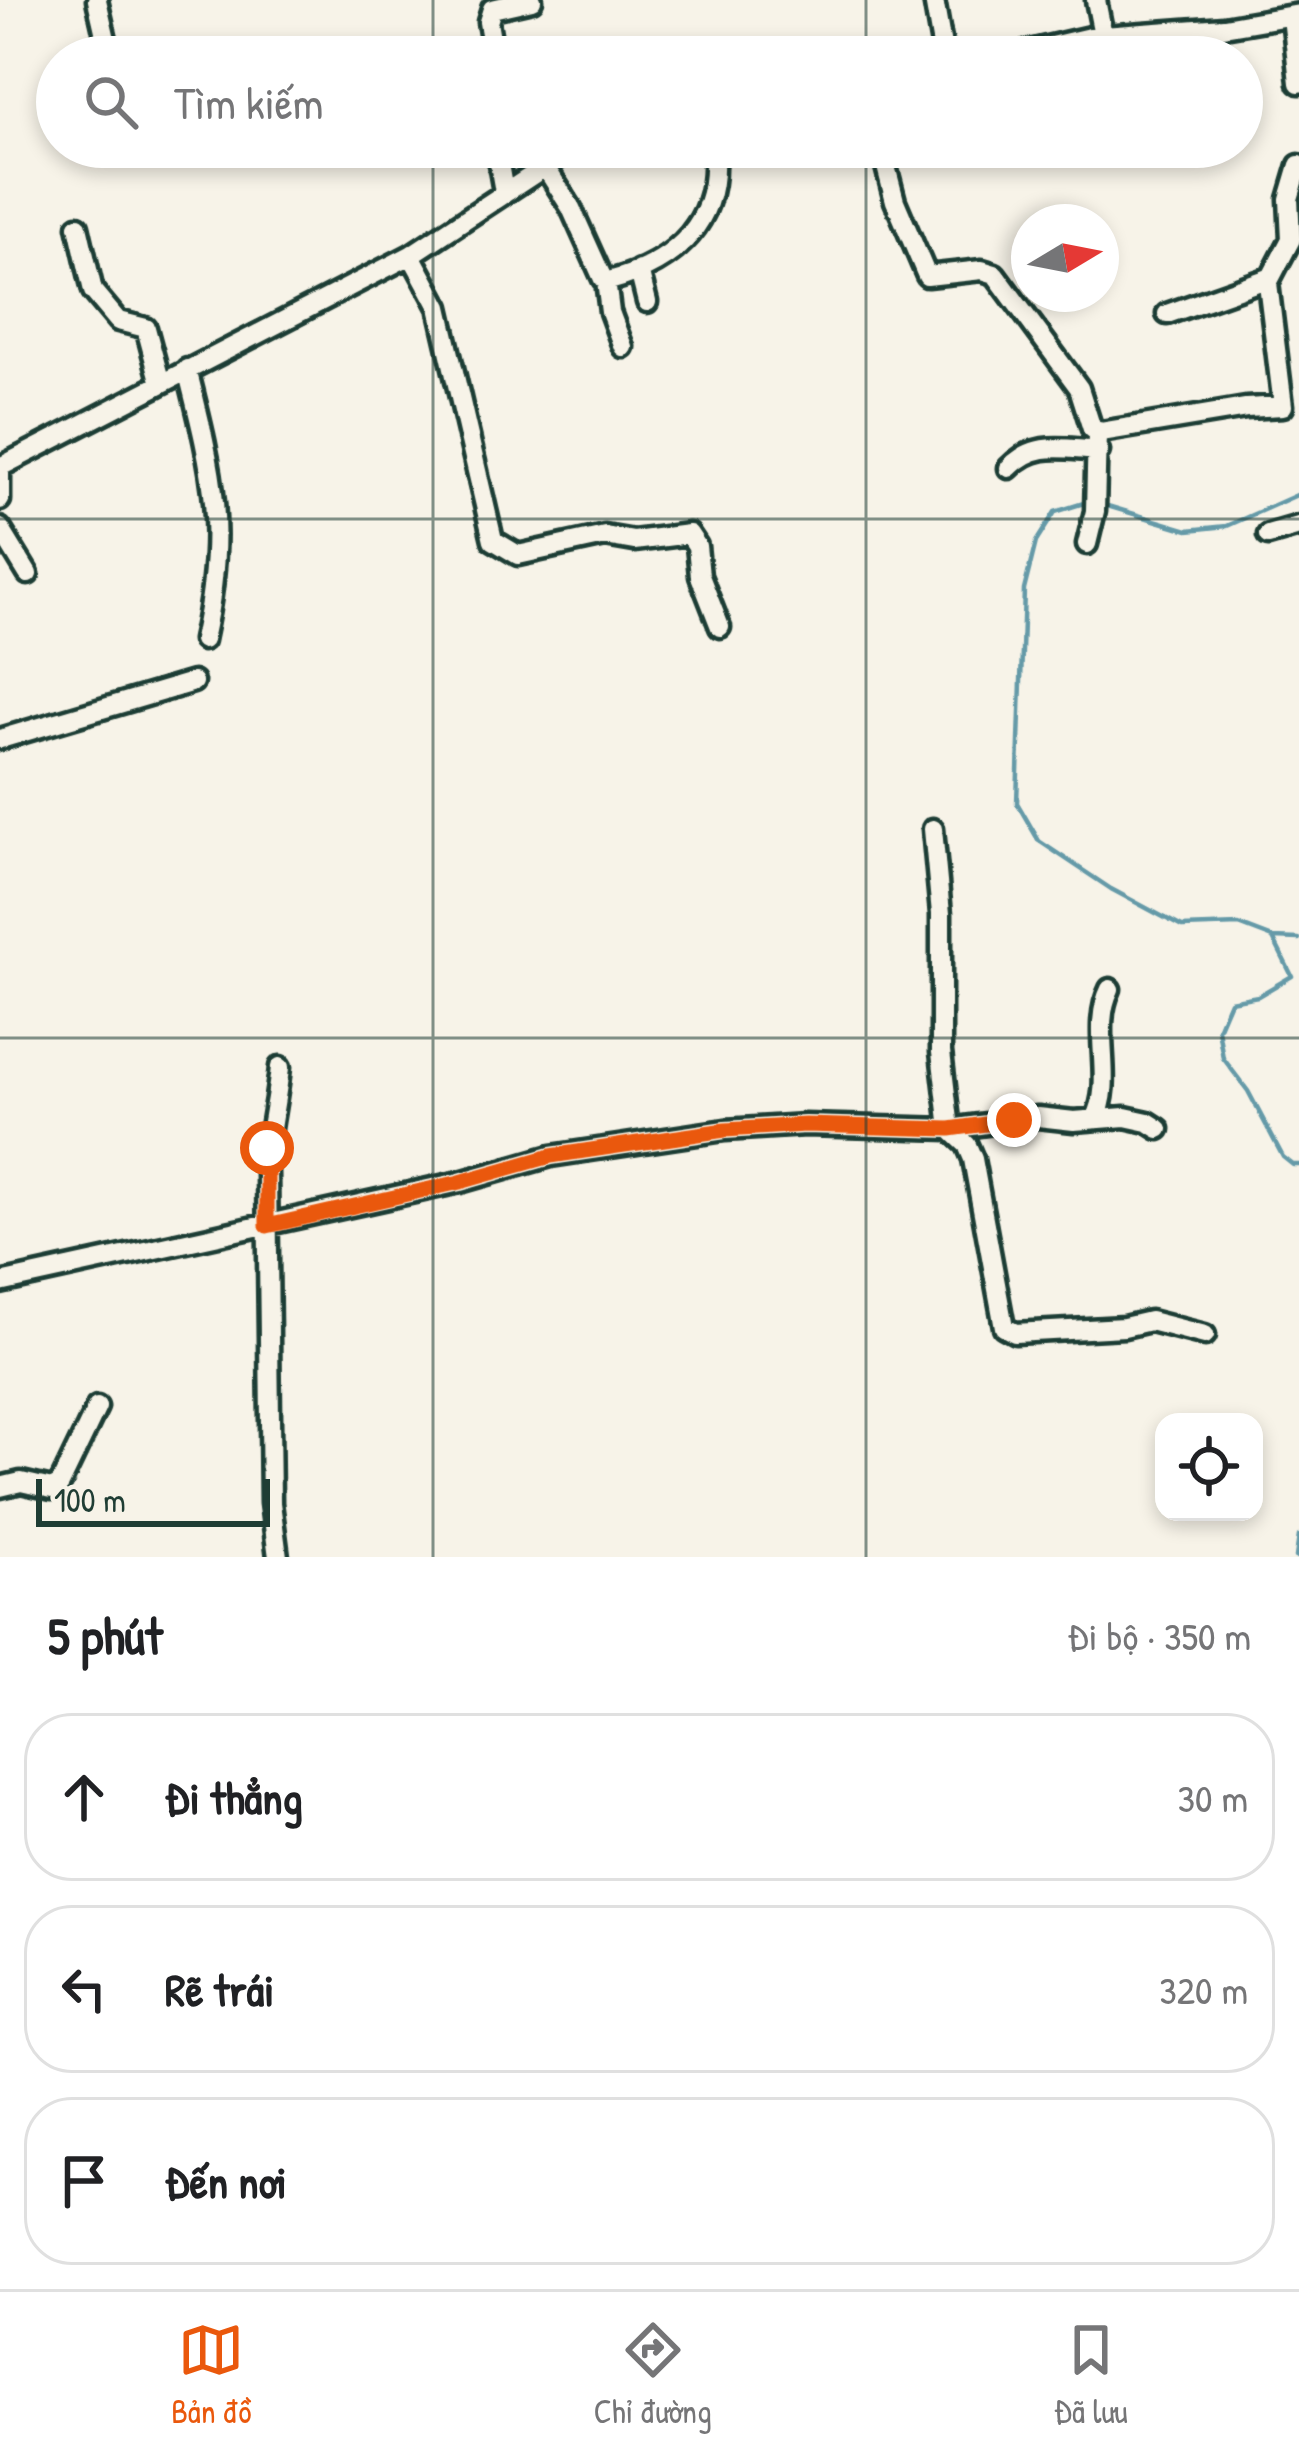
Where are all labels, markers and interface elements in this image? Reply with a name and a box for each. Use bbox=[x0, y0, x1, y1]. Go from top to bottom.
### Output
search box bbox=[36, 36, 1263, 168]
icon: search bbox=[78, 69, 144, 135]
text: Tìm kiếm bbox=[174, 72, 323, 133]
north arrow bbox=[1011, 204, 1119, 312]
route end bbox=[987, 1093, 1041, 1147]
route start bbox=[240, 1121, 294, 1175]
map controls bbox=[1155, 1413, 1263, 1521]
button: locate bbox=[1155, 1413, 1263, 1521]
scale bar bbox=[36, 1473, 270, 1526]
text: 100 m bbox=[54, 1478, 126, 1522]
text: 5 phút bbox=[48, 1601, 163, 1670]
text: Đi bộ · 350 m bbox=[1067, 1609, 1251, 1662]
icon: ahead bbox=[51, 1764, 117, 1830]
text: Đi thẳng bbox=[165, 1767, 303, 1828]
text: 30 m bbox=[1178, 1771, 1248, 1824]
icon: left bbox=[51, 1956, 117, 2022]
text: Rẽ trái bbox=[165, 1959, 274, 2020]
text: 320 m bbox=[1159, 1963, 1248, 2016]
icon: arrive bbox=[51, 2148, 117, 2214]
text: Đến nơi bbox=[165, 2151, 287, 2212]
tab: Bản đồ bbox=[171, 2317, 251, 2433]
tab: Chỉ đường bbox=[594, 2317, 712, 2433]
tab: Đã lưu bbox=[1054, 2317, 1128, 2433]

